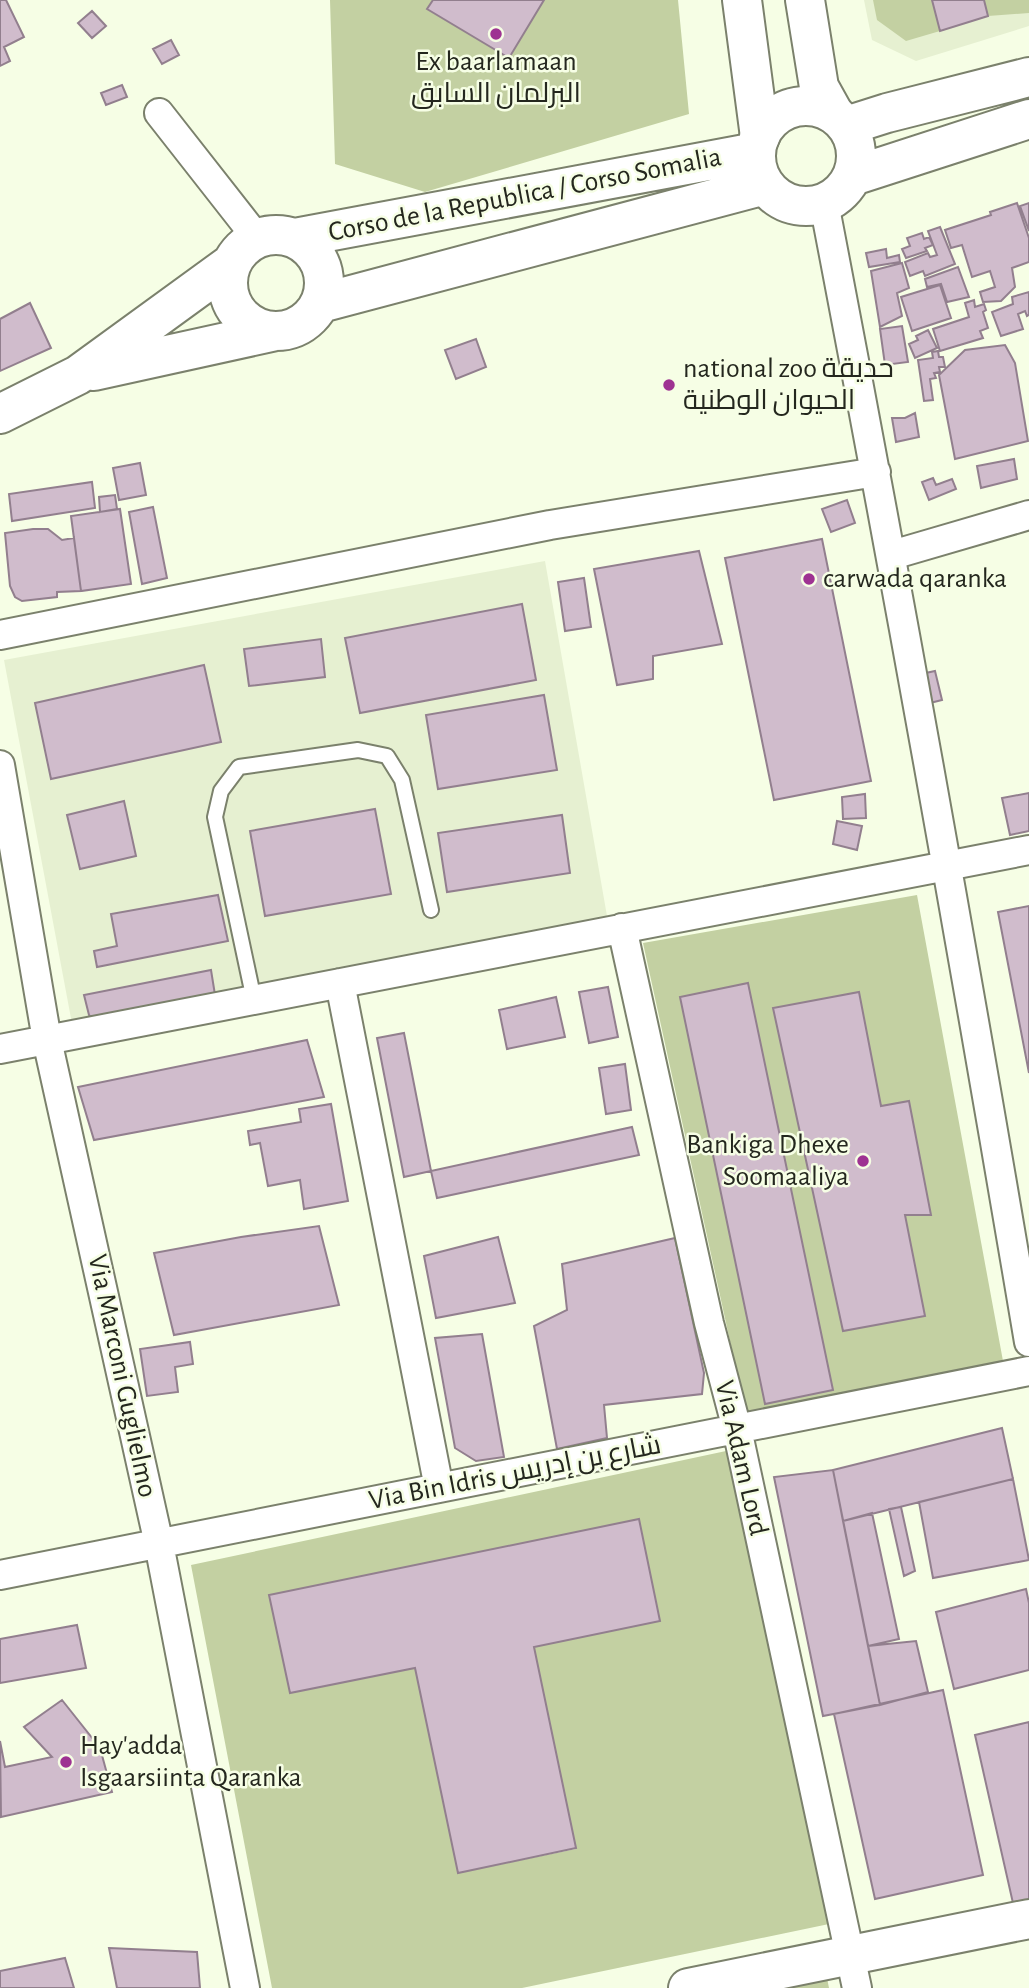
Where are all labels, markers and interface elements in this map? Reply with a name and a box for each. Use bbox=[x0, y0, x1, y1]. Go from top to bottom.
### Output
marker: Ex baarlamaan البرلمان السابق bbox=[488, 26, 504, 42]
place label: Ex baarlamaan البرلمان السابق bbox=[411, 48, 581, 109]
street label: Corso de la Republica / Corso Somalia bbox=[326, 143, 724, 247]
place label: national zoo حديقة الحيوان الوطنية bbox=[683, 355, 894, 416]
marker: national zoo حديقة الحيوان الوطنية bbox=[661, 377, 677, 393]
place label: carwada qaranka bbox=[823, 565, 1007, 593]
marker: carwada qaranka bbox=[801, 571, 817, 587]
place label: Bankiga Dhexe Soomaaliya bbox=[686, 1131, 849, 1191]
marker: Bankiga Dhexe Soomaaliya bbox=[855, 1153, 871, 1169]
street label: Via Marconi Guglielmo bbox=[83, 1252, 161, 1500]
street label: Via Adam Lord bbox=[710, 1378, 772, 1538]
street label: Via Bin Idris شارع بن إدريس bbox=[366, 1430, 664, 1518]
place label: Hay'adda Isgaarsiinta Qaranka bbox=[80, 1732, 302, 1792]
marker: Hay'adda Isgaarsiinta Qaranka bbox=[58, 1754, 74, 1770]

